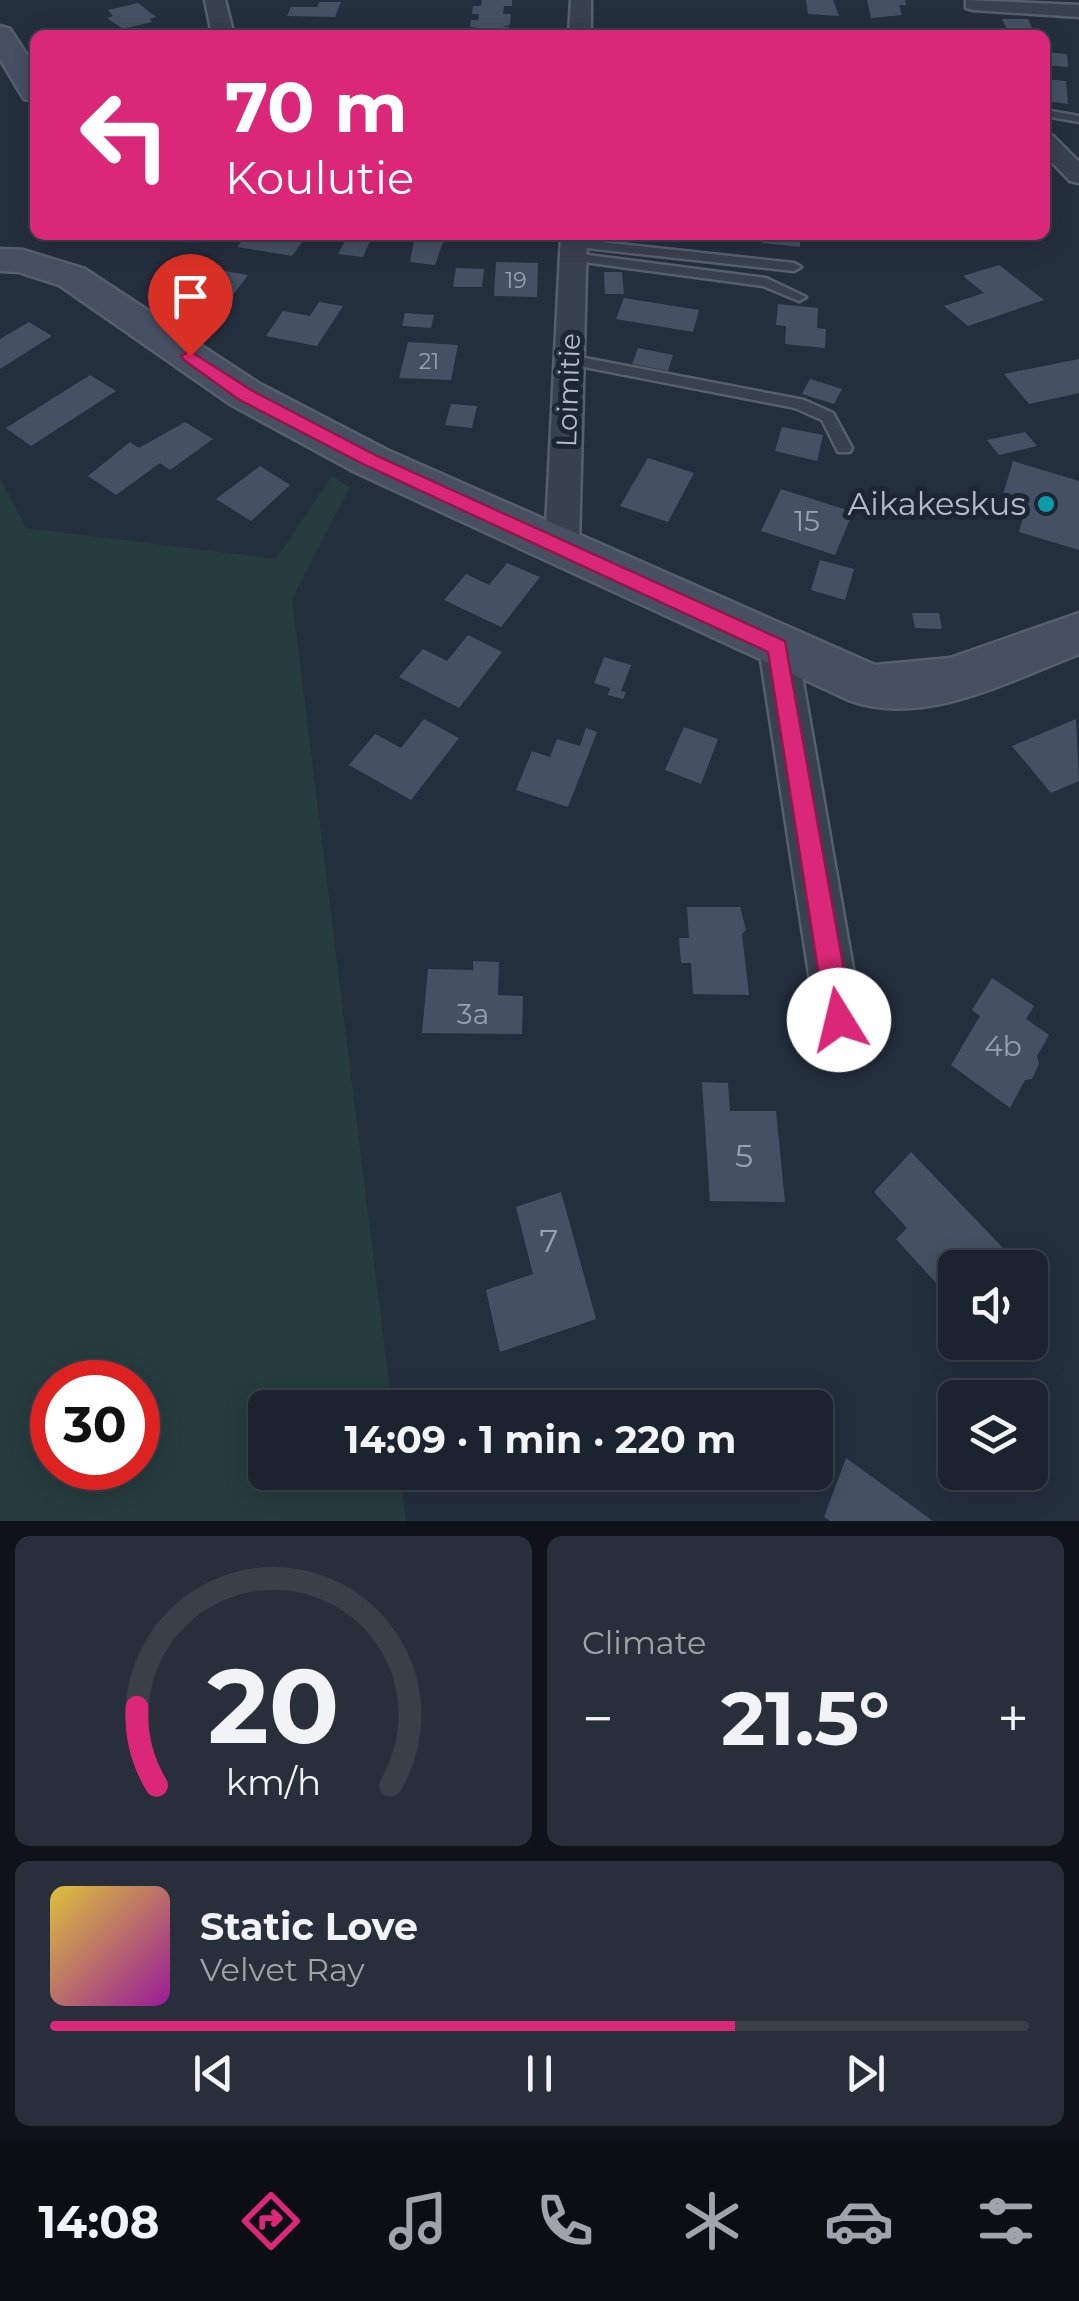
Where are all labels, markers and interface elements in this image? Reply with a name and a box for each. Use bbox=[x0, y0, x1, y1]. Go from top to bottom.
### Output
text: 70 m bbox=[225, 64, 408, 150]
icon: left bbox=[60, 70, 190, 200]
text: Koulutie bbox=[225, 150, 414, 205]
pin bbox=[148, 254, 233, 357]
house number: 19 bbox=[505, 267, 527, 294]
icon: arrive bbox=[163, 269, 218, 324]
street label: Loimitie bbox=[549, 332, 587, 448]
house number: 21 bbox=[419, 348, 439, 375]
place label: Aikakeskus bbox=[847, 484, 1026, 523]
marker: Aikakeskus bbox=[1035, 493, 1057, 515]
house number: 15 bbox=[794, 504, 820, 538]
position arrow bbox=[787, 968, 891, 1072]
house number: 3a bbox=[457, 997, 489, 1031]
house number: 4b bbox=[984, 1029, 1022, 1063]
house number: 5 bbox=[735, 1136, 753, 1175]
house number: 7 bbox=[540, 1221, 558, 1260]
map controls bbox=[938, 1250, 1048, 1490]
button: sound bbox=[938, 1250, 1048, 1360]
speed limit sign: 30 bbox=[30, 1360, 160, 1490]
button: layers bbox=[938, 1380, 1048, 1490]
text: 14:09 · 1 min · 220 m bbox=[345, 1416, 736, 1463]
text: Climate bbox=[582, 1623, 706, 1662]
text: 20 bbox=[208, 1642, 339, 1769]
text: 21.5° bbox=[721, 1672, 890, 1764]
text: − bbox=[582, 1685, 614, 1752]
text: + bbox=[997, 1685, 1029, 1752]
text: km/h bbox=[226, 1760, 321, 1804]
text: Static Love bbox=[200, 1903, 418, 1950]
text: Velvet Ray bbox=[200, 1950, 365, 1989]
icon: previous bbox=[186, 2046, 241, 2101]
icon: pause bbox=[512, 2046, 567, 2101]
icon: next bbox=[838, 2046, 893, 2101]
icon: directions bbox=[236, 2186, 306, 2256]
icon: music bbox=[383, 2186, 453, 2256]
icon: phone bbox=[530, 2186, 600, 2256]
icon: climate bbox=[677, 2186, 747, 2256]
icon: car bbox=[824, 2186, 894, 2256]
icon: filters bbox=[971, 2186, 1041, 2256]
text: 14:08 bbox=[38, 2194, 159, 2249]

